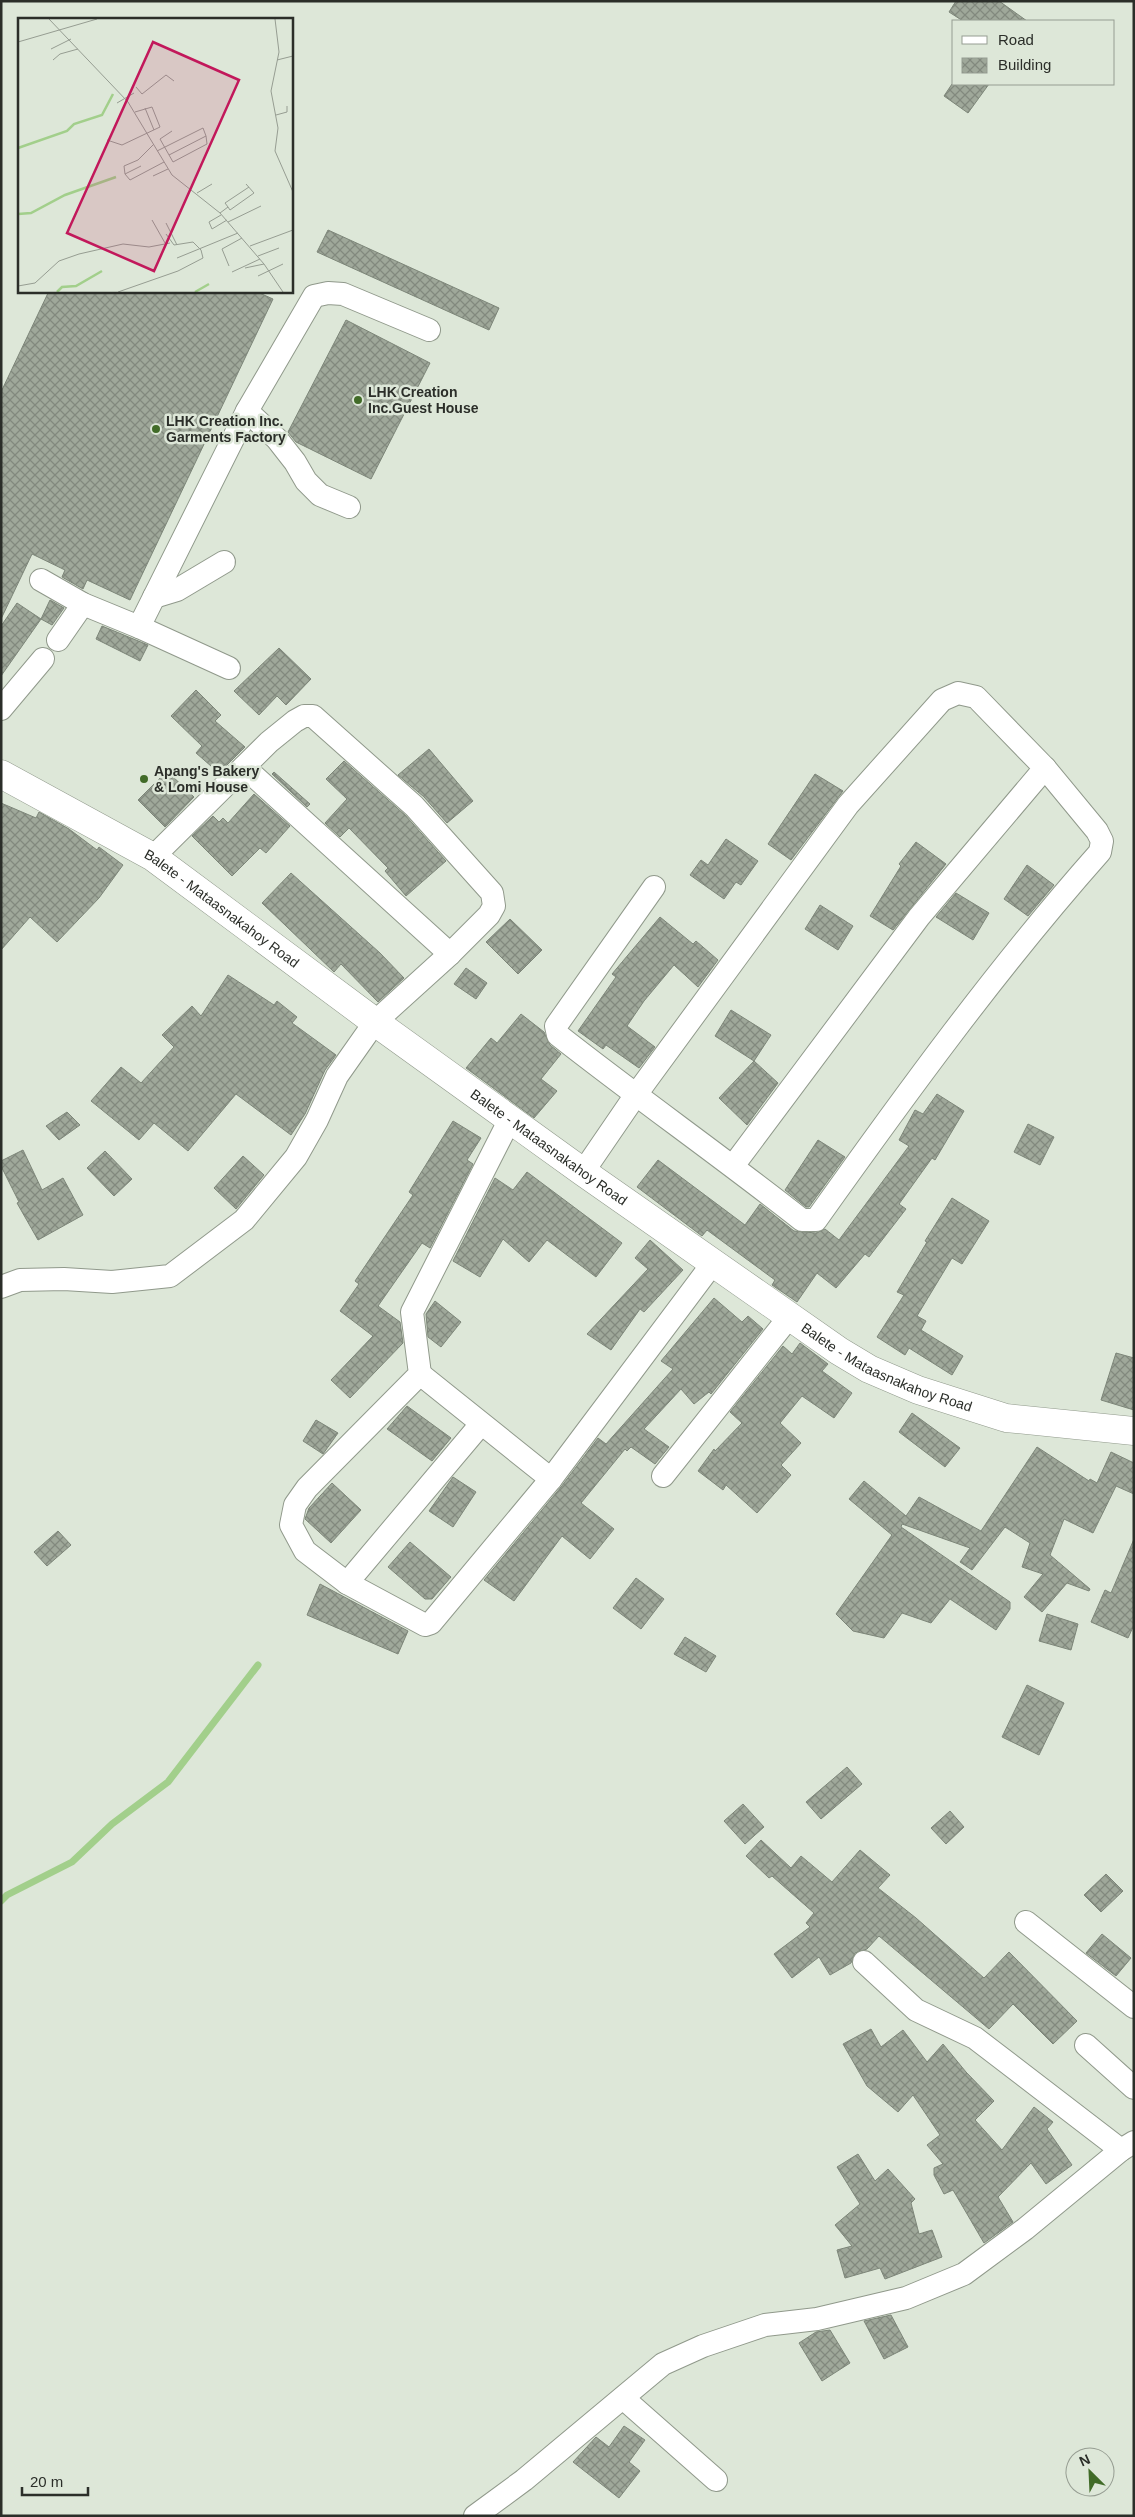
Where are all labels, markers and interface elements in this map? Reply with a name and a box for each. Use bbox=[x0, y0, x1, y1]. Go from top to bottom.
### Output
inset map bbox=[18, 18, 292, 292]
legend bbox=[952, 20, 1115, 85]
text: Road bbox=[998, 31, 1034, 48]
text: Building bbox=[998, 56, 1051, 73]
place label: LHK Creation Inc.Guest House bbox=[368, 384, 479, 416]
marker: LHK Creation Inc.Guest House bbox=[352, 394, 364, 406]
place label: LHK Creation Inc. Garments Factory bbox=[166, 413, 286, 445]
marker: LHK Creation Inc. Garments Factory bbox=[150, 423, 162, 435]
place label: Apang's Bakery & Lomi House bbox=[154, 763, 259, 795]
marker: Apang's Bakery & Lomi House bbox=[138, 773, 150, 785]
street label: Balete - Mataasnakahoy Road bbox=[142, 846, 302, 971]
street label: Balete - Mataasnakahoy Road bbox=[468, 1086, 630, 1208]
street label: Balete - Mataasnakahoy Road bbox=[798, 1319, 974, 1415]
north arrow bbox=[1065, 2447, 1115, 2497]
text: N bbox=[1077, 2451, 1093, 2469]
scale bar bbox=[22, 2464, 89, 2496]
text: 20 m bbox=[30, 2473, 63, 2490]

